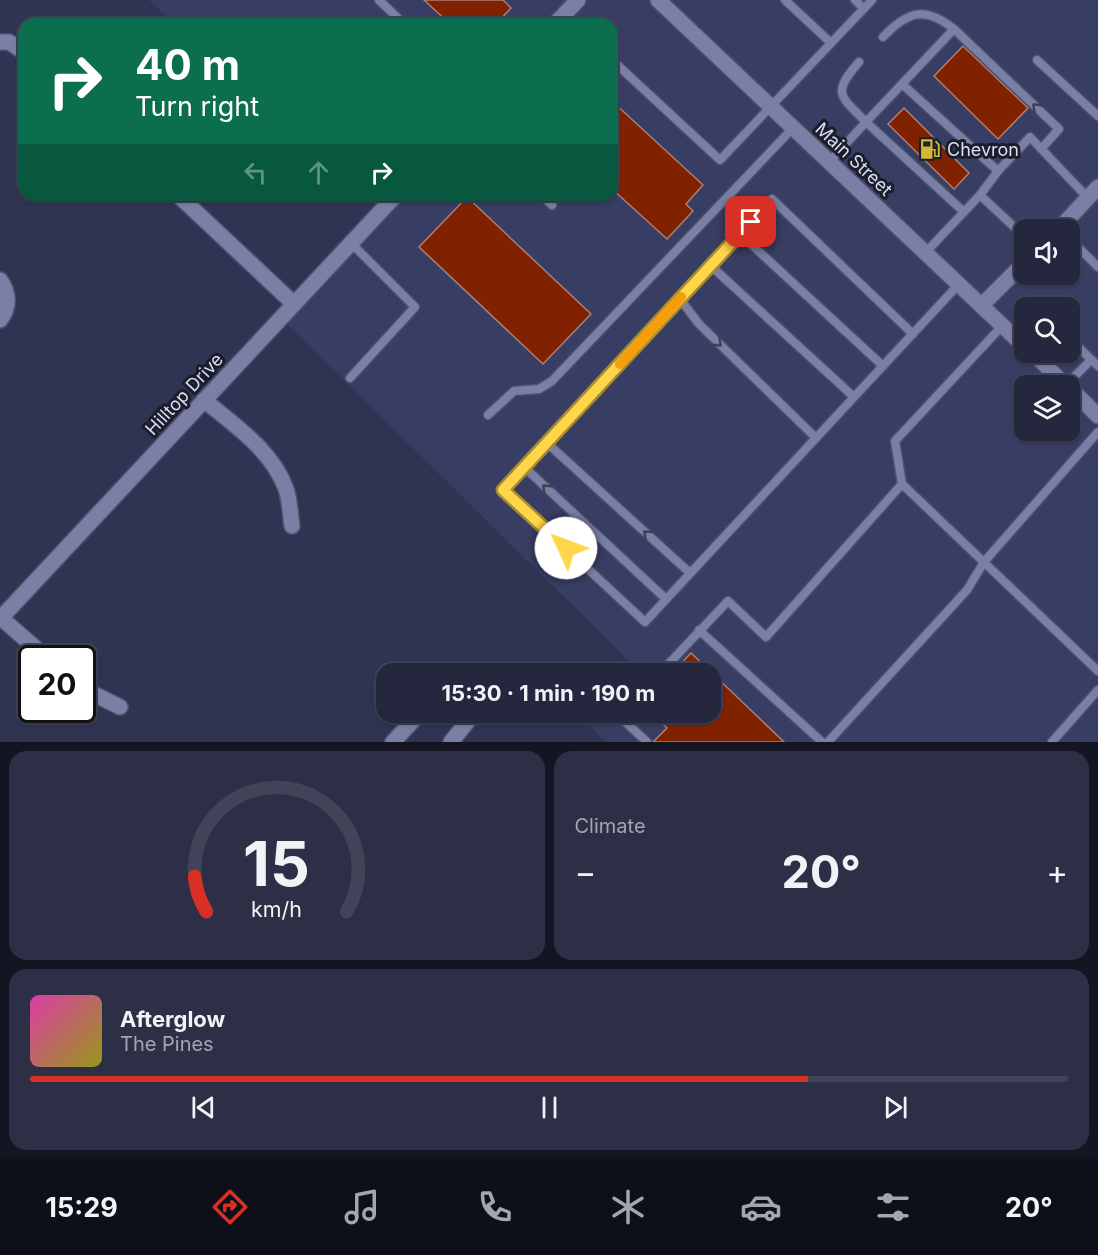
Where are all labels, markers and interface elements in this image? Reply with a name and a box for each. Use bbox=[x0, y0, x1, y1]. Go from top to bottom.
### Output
text: 40 m bbox=[135, 39, 240, 90]
icon: right bbox=[36, 42, 114, 120]
text: Turn right bbox=[135, 90, 259, 123]
one-way arrow bbox=[1032, 103, 1042, 114]
street label: Main Street bbox=[811, 118, 897, 200]
fuel station icon: Chevron bbox=[918, 137, 942, 161]
place label: Chevron bbox=[947, 139, 1019, 160]
icon: left bbox=[239, 156, 272, 189]
icon: ahead bbox=[302, 156, 335, 189]
icon: right bbox=[365, 156, 398, 189]
pin bbox=[725, 196, 776, 247]
icon: arrive bbox=[734, 205, 767, 238]
map controls bbox=[1014, 219, 1080, 441]
button: sound bbox=[1014, 219, 1080, 285]
button: search bbox=[1014, 297, 1080, 363]
one-way arrow bbox=[711, 335, 722, 346]
street label: Hilltop Drive bbox=[141, 349, 227, 439]
button: layers bbox=[1014, 375, 1080, 441]
one-way arrow bbox=[542, 484, 553, 495]
position arrow bbox=[534, 516, 598, 580]
one-way arrow bbox=[643, 530, 653, 541]
speed limit sign: 20 bbox=[18, 645, 96, 723]
text: 15:30 · 1 min · 190 m bbox=[442, 680, 655, 706]
text: Climate bbox=[575, 814, 646, 838]
text: 15 bbox=[243, 826, 310, 901]
text: 20° bbox=[782, 844, 861, 899]
text: − bbox=[575, 852, 596, 892]
text: + bbox=[1046, 852, 1068, 892]
text: km/h bbox=[251, 897, 302, 923]
text: Afterglow bbox=[120, 1006, 225, 1032]
text: The Pines bbox=[120, 1032, 214, 1056]
icon: previous bbox=[187, 1091, 220, 1124]
icon: pause bbox=[533, 1091, 566, 1124]
icon: next bbox=[879, 1091, 912, 1124]
icon: directions bbox=[209, 1186, 251, 1228]
icon: music bbox=[341, 1186, 383, 1228]
icon: phone bbox=[474, 1186, 516, 1228]
icon: climate bbox=[607, 1186, 649, 1228]
icon: car bbox=[740, 1186, 782, 1228]
icon: filters bbox=[872, 1186, 914, 1228]
text: 15:29 bbox=[45, 1191, 118, 1224]
text: 20° bbox=[1005, 1191, 1053, 1224]

